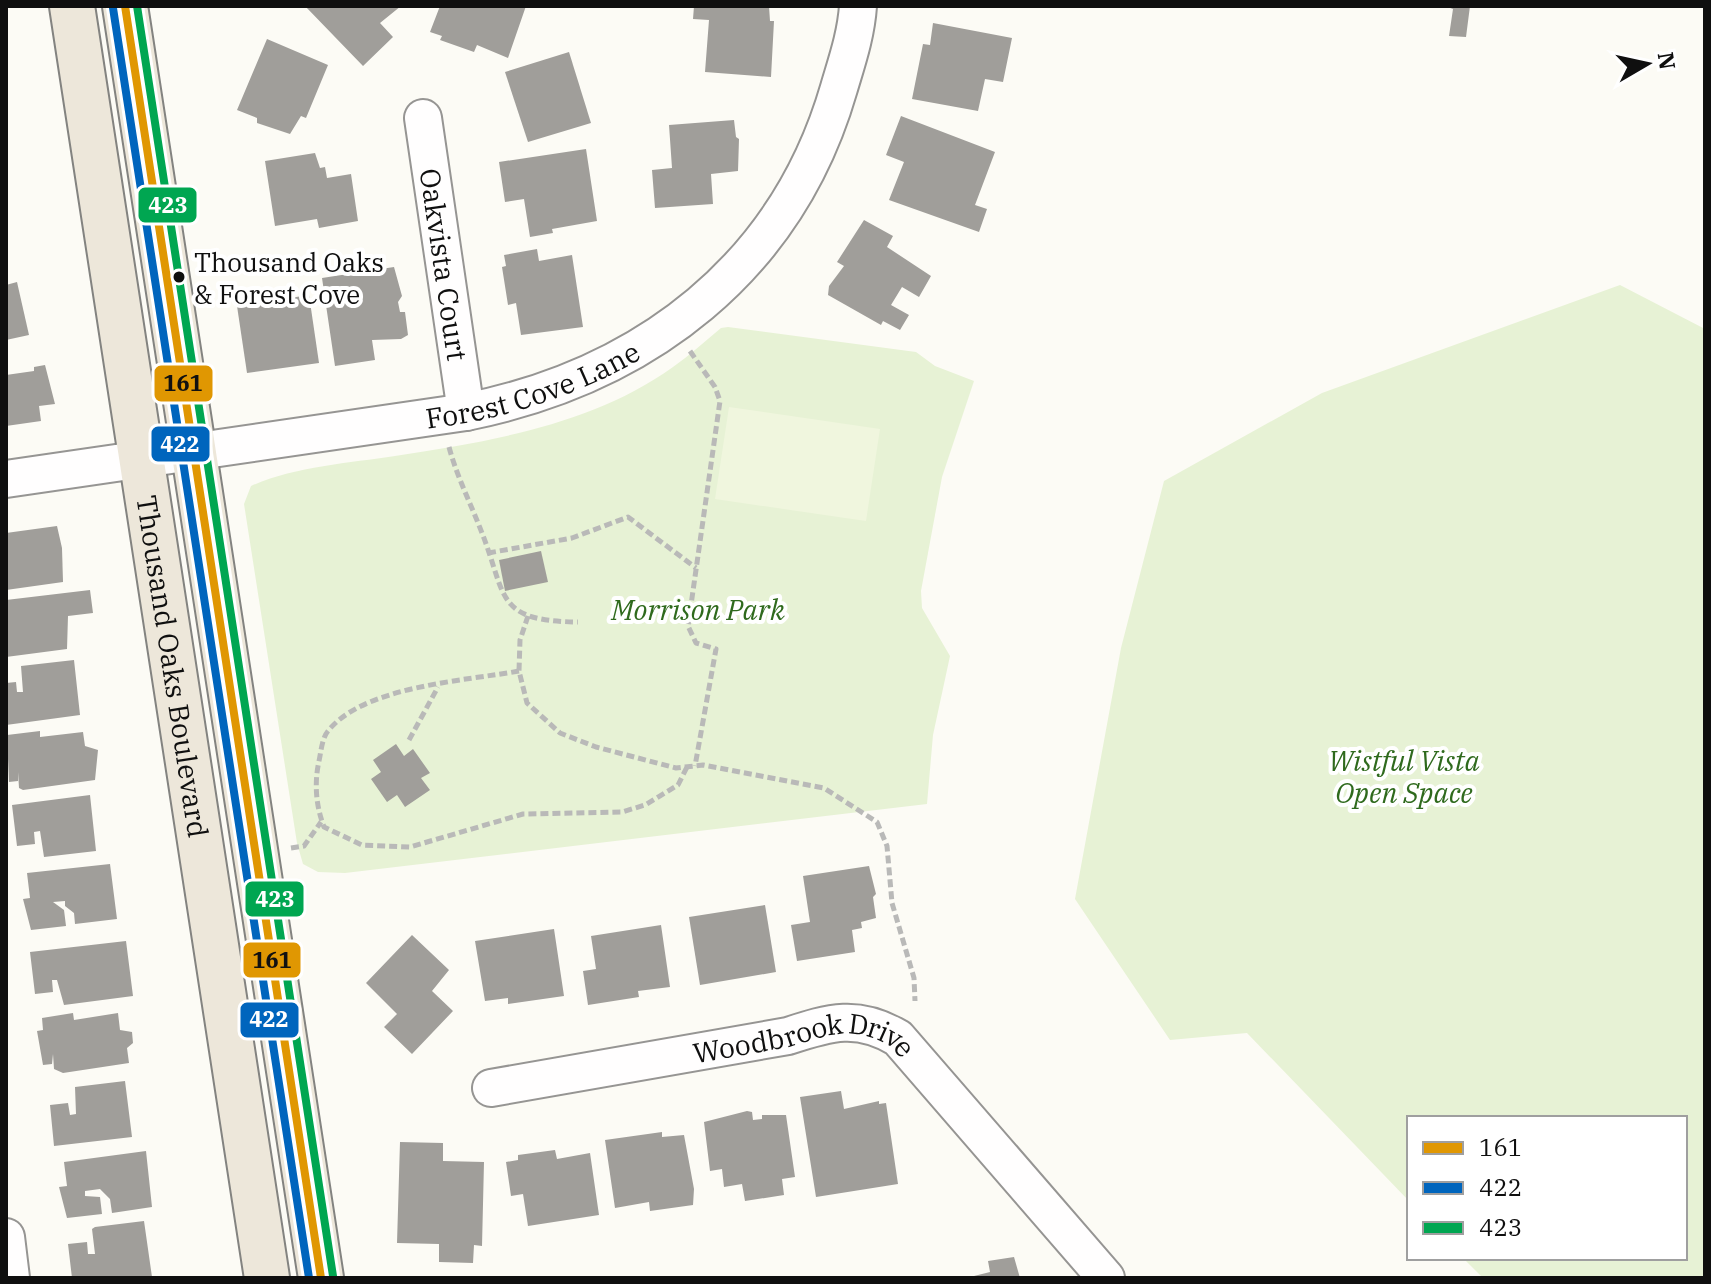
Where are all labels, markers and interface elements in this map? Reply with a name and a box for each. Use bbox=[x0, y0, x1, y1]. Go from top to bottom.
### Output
north arrow bbox=[1607, 24, 1687, 104]
text: N bbox=[1652, 50, 1683, 72]
street label: Oakvista Court bbox=[412, 166, 477, 363]
line badge: 423 bbox=[137, 186, 198, 224]
text: 423 bbox=[148, 190, 188, 219]
place label: Thousand Oaks & Forest Cove bbox=[194, 245, 384, 311]
marker: Thousand Oaks & Forest Cove bbox=[171, 269, 187, 285]
street label: Forest Cove Lane bbox=[423, 332, 646, 436]
line badge: 161 bbox=[153, 364, 214, 403]
text: 161 bbox=[163, 368, 203, 397]
line badge: 422 bbox=[150, 425, 211, 463]
text: 422 bbox=[160, 429, 200, 458]
street label: Thousand Oaks Boulevard bbox=[129, 493, 218, 840]
park label: Morrison Park bbox=[610, 591, 785, 628]
park label: Wistful Vista Open Space bbox=[1328, 742, 1480, 811]
line badge: 423 bbox=[244, 880, 305, 918]
text: 423 bbox=[255, 884, 295, 913]
line badge: 161 bbox=[242, 941, 302, 979]
text: 161 bbox=[252, 945, 292, 974]
line badge: 422 bbox=[239, 1001, 300, 1039]
text: 422 bbox=[249, 1004, 289, 1033]
street label: Woodbrook Drive bbox=[690, 1004, 924, 1071]
legend bbox=[1407, 1116, 1687, 1260]
text: 161 bbox=[1479, 1131, 1522, 1163]
text: 422 bbox=[1479, 1171, 1522, 1203]
text: 423 bbox=[1479, 1211, 1522, 1243]

